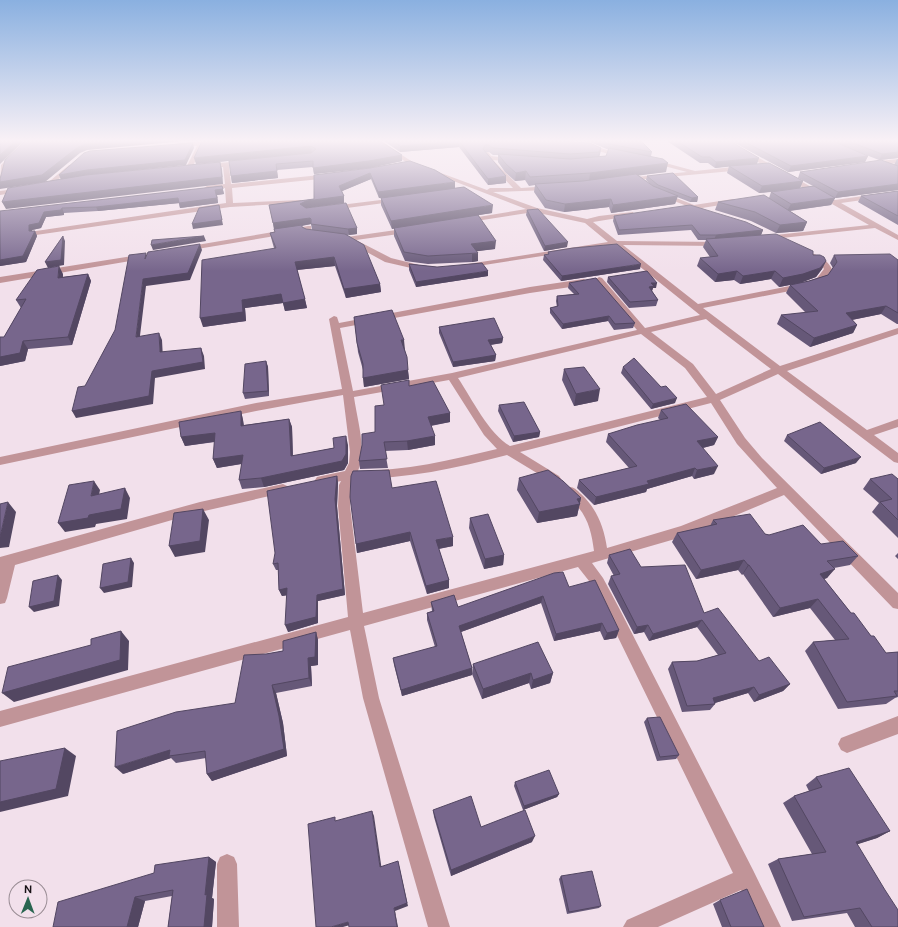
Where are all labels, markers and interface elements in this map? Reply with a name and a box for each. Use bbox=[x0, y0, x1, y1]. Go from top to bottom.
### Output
north arrow bbox=[8, 879, 48, 919]
text: N bbox=[24, 882, 32, 896]

